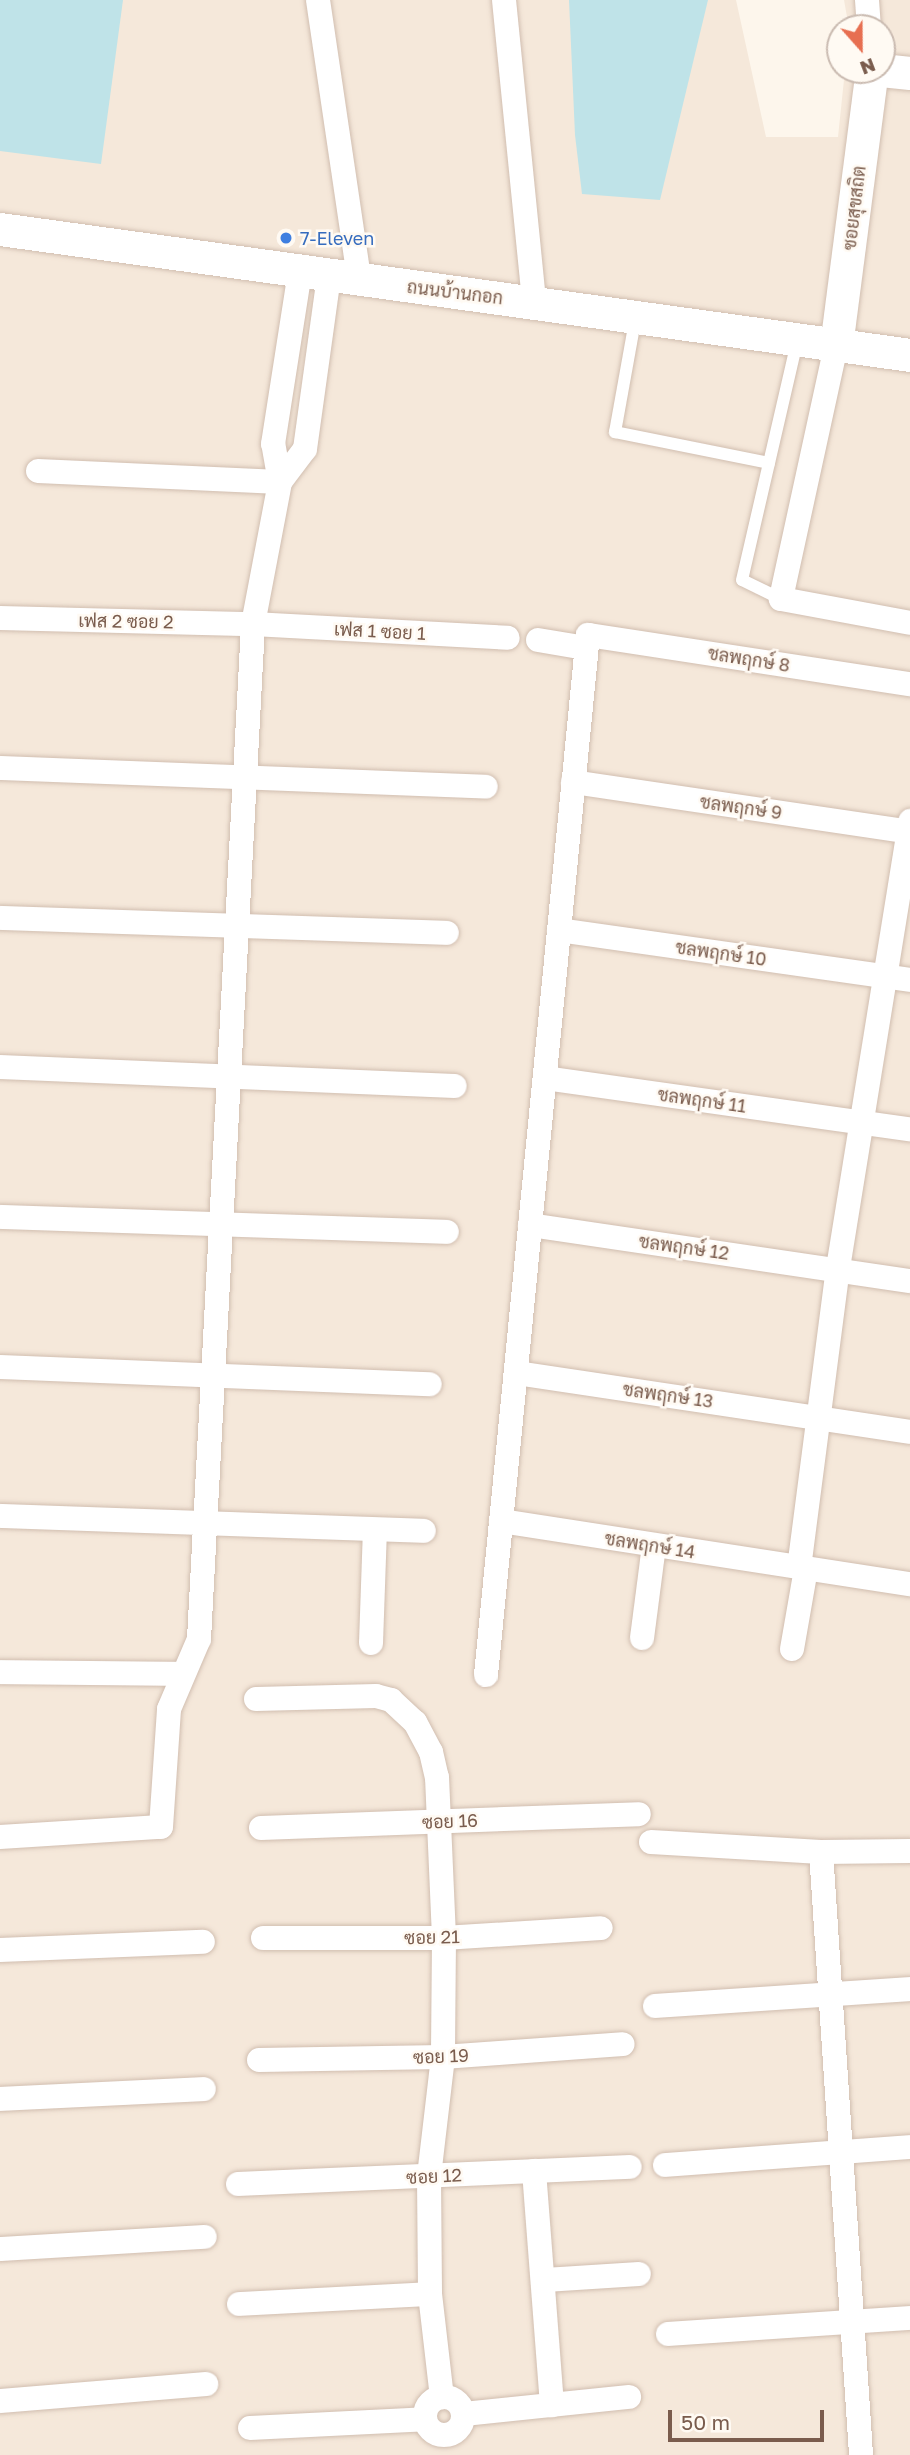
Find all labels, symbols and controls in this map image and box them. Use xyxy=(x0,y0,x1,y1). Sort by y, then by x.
north arrow xyxy=(826,14,896,84)
text: N xyxy=(857,54,879,81)
street label: ซอยสุขสถิต xyxy=(838,165,870,251)
place label: 7-Eleven xyxy=(300,227,374,249)
marker: 7-Eleven xyxy=(278,230,294,246)
street label: ถนนบ้านกอก xyxy=(406,275,504,309)
street label: เฟส 2 ซอย 2 xyxy=(78,609,174,633)
street label: เฟส 1 ซอย 1 xyxy=(334,618,426,644)
street label: ชลพฤกษ์ 8 xyxy=(706,642,792,676)
street label: ชลพฤกษ์ 9 xyxy=(699,791,783,823)
street label: ชลพฤกษ์ 10 xyxy=(674,936,768,970)
street label: ชลพฤกษ์ 11 xyxy=(656,1083,748,1117)
street label: ชลพฤกษ์ 12 xyxy=(637,1230,731,1264)
street label: ชลพฤกษ์ 13 xyxy=(621,1378,715,1412)
street label: ชลพฤกษ์ 14 xyxy=(603,1527,697,1563)
street label: ซอย 16 xyxy=(422,1809,478,1833)
street label: ซอย 21 xyxy=(404,1926,460,1948)
street label: ซอย 19 xyxy=(413,2044,469,2068)
street label: ซอย 12 xyxy=(406,2164,462,2188)
scale bar xyxy=(672,2396,828,2440)
text: 50 m xyxy=(681,2409,730,2435)

